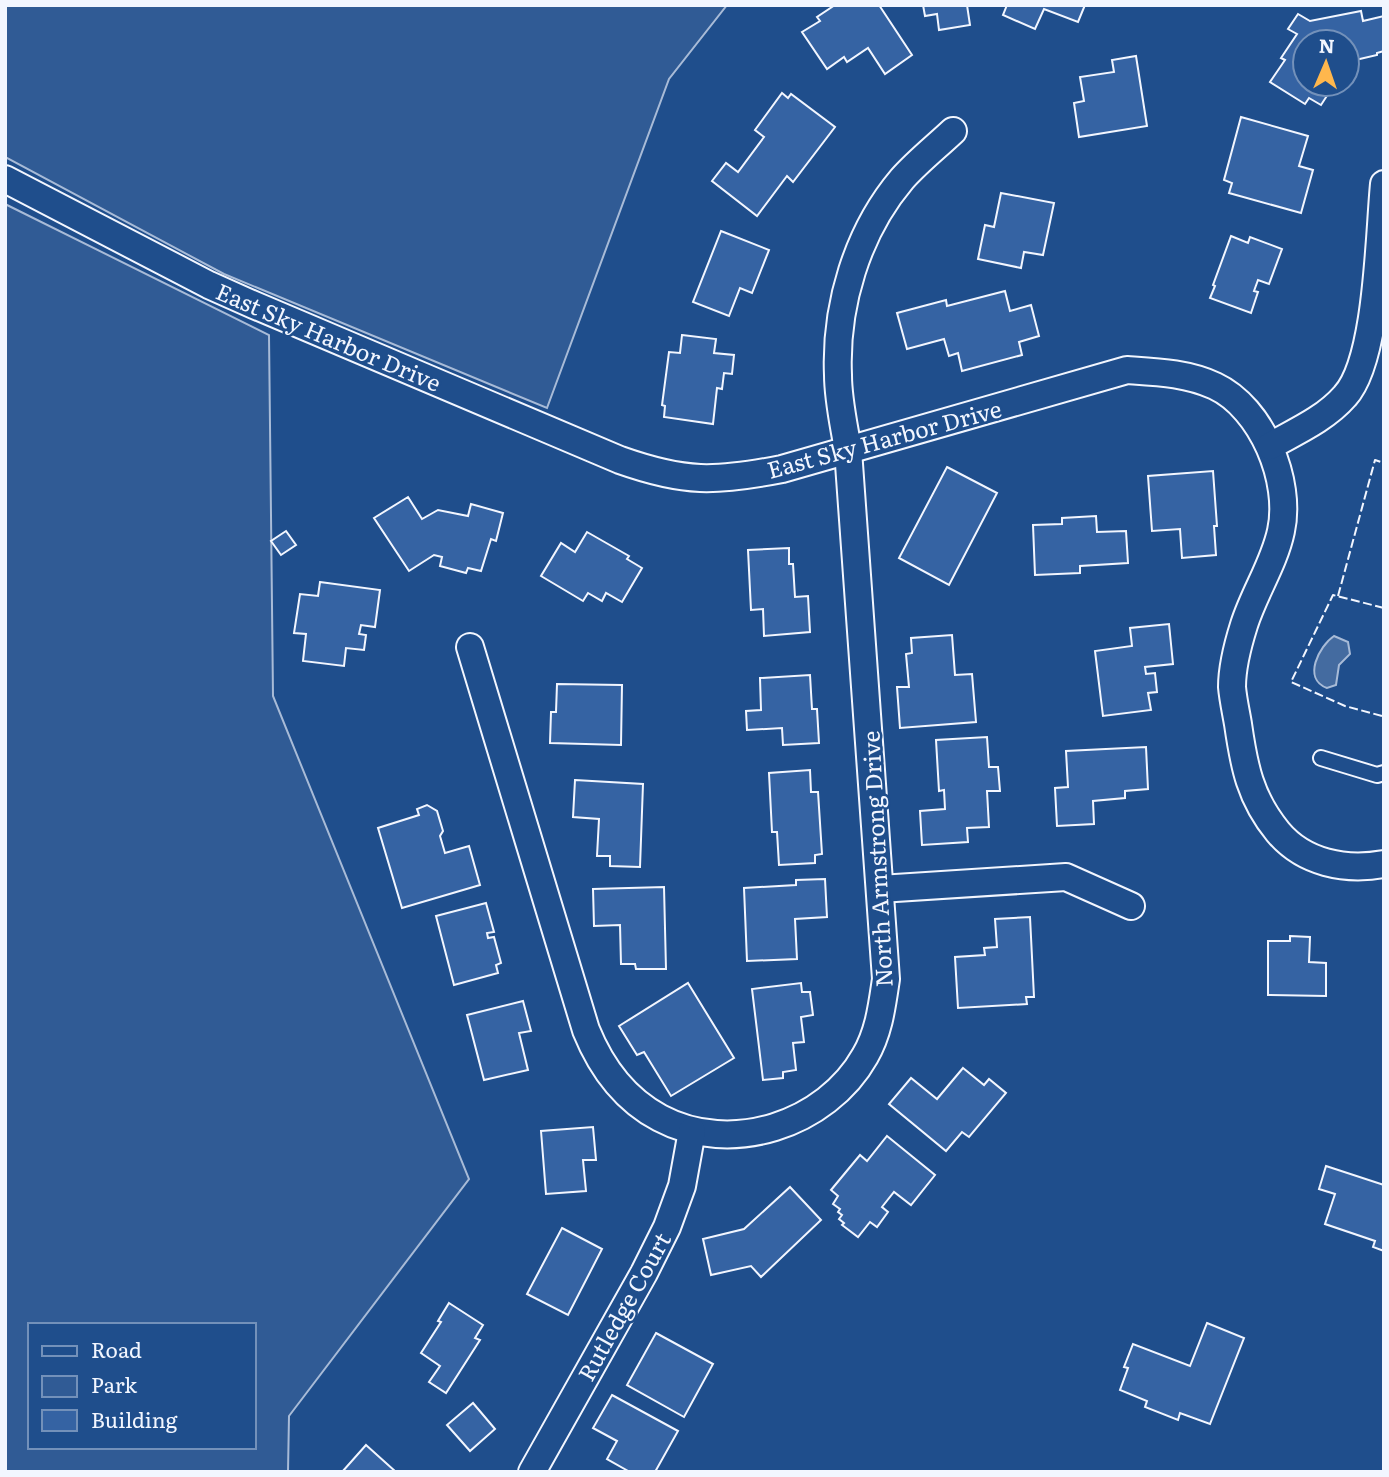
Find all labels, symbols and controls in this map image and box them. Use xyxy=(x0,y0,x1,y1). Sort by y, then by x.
north arrow xyxy=(1291,28,1361,98)
text: N xyxy=(1318,31,1335,59)
street label: East Sky Harbor Drive xyxy=(211,273,447,399)
street label: East Sky Harbor Drive xyxy=(763,390,1005,486)
street label: North Armstrong Drive xyxy=(852,730,900,988)
street label: Rutledge Court xyxy=(568,1225,678,1387)
legend xyxy=(28,1323,256,1449)
text: Road xyxy=(91,1333,142,1364)
text: Park xyxy=(91,1368,137,1399)
text: Building xyxy=(91,1403,178,1434)

